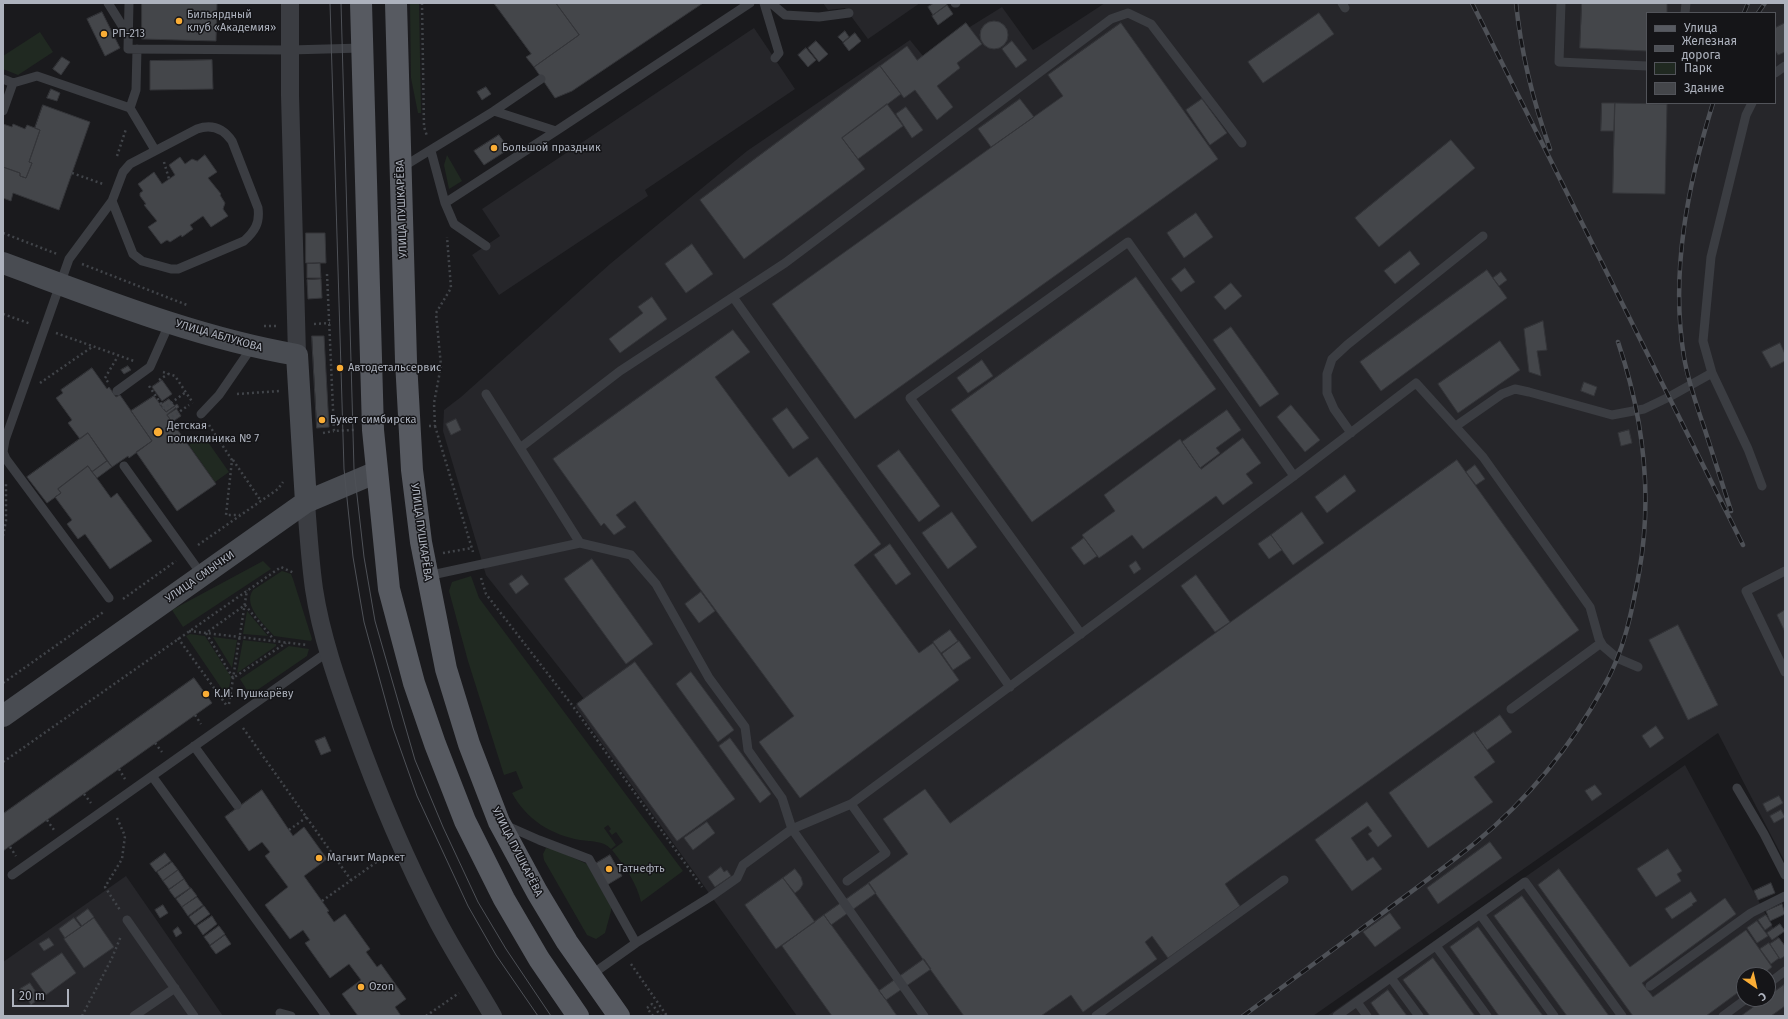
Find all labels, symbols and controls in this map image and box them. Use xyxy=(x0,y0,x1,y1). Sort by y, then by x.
place label: Бильярдный клуб «Академия» xyxy=(187,8,276,34)
legend xyxy=(1646,12,1776,104)
marker: Бильярдный клуб «Академия» xyxy=(174,16,184,26)
text: Улица xyxy=(1684,21,1718,35)
place label: РП-213 xyxy=(112,27,145,41)
marker: РП-213 xyxy=(99,29,109,39)
text: Железная дорога xyxy=(1682,34,1737,62)
text: Парк xyxy=(1684,61,1712,75)
text: Здание xyxy=(1684,81,1724,95)
place label: Большой праздник xyxy=(502,141,601,155)
marker: Большой праздник xyxy=(489,143,499,153)
street label: УЛИЦА ПУШКАРЁВА xyxy=(394,160,410,258)
street label: УЛИЦА АБЛУКОВА xyxy=(174,317,264,355)
place label: Автодетальсервис xyxy=(348,361,441,375)
marker: Автодетальсервис xyxy=(335,363,345,373)
place label: Букет симбирска xyxy=(330,413,416,427)
marker: Букет симбирска xyxy=(317,415,327,425)
place label: Детская поликлиника № 7 xyxy=(167,419,259,445)
marker: Детская поликлиника № 7 xyxy=(152,426,164,438)
street label: УЛИЦА ПУШКАРЁВА xyxy=(408,482,434,582)
street label: УЛИЦА СМЫЧКИ xyxy=(163,548,237,606)
place label: К.И. Пушкарёву xyxy=(214,687,293,701)
marker: К.И. Пушкарёву xyxy=(201,689,211,699)
street label: УЛИЦА ПУШКАРЁВА xyxy=(489,805,545,899)
place label: Магнит Маркет xyxy=(327,851,405,865)
marker: Магнит Маркет xyxy=(314,853,324,863)
place label: Татнефть xyxy=(617,862,665,876)
marker: Татнефть xyxy=(604,864,614,874)
north arrow xyxy=(1736,967,1776,1007)
place label: Ozon xyxy=(369,980,394,994)
scale bar xyxy=(14,981,71,1007)
marker: Ozon xyxy=(356,982,366,992)
text: 20 m xyxy=(19,989,45,1003)
text: С xyxy=(1756,989,1769,1004)

